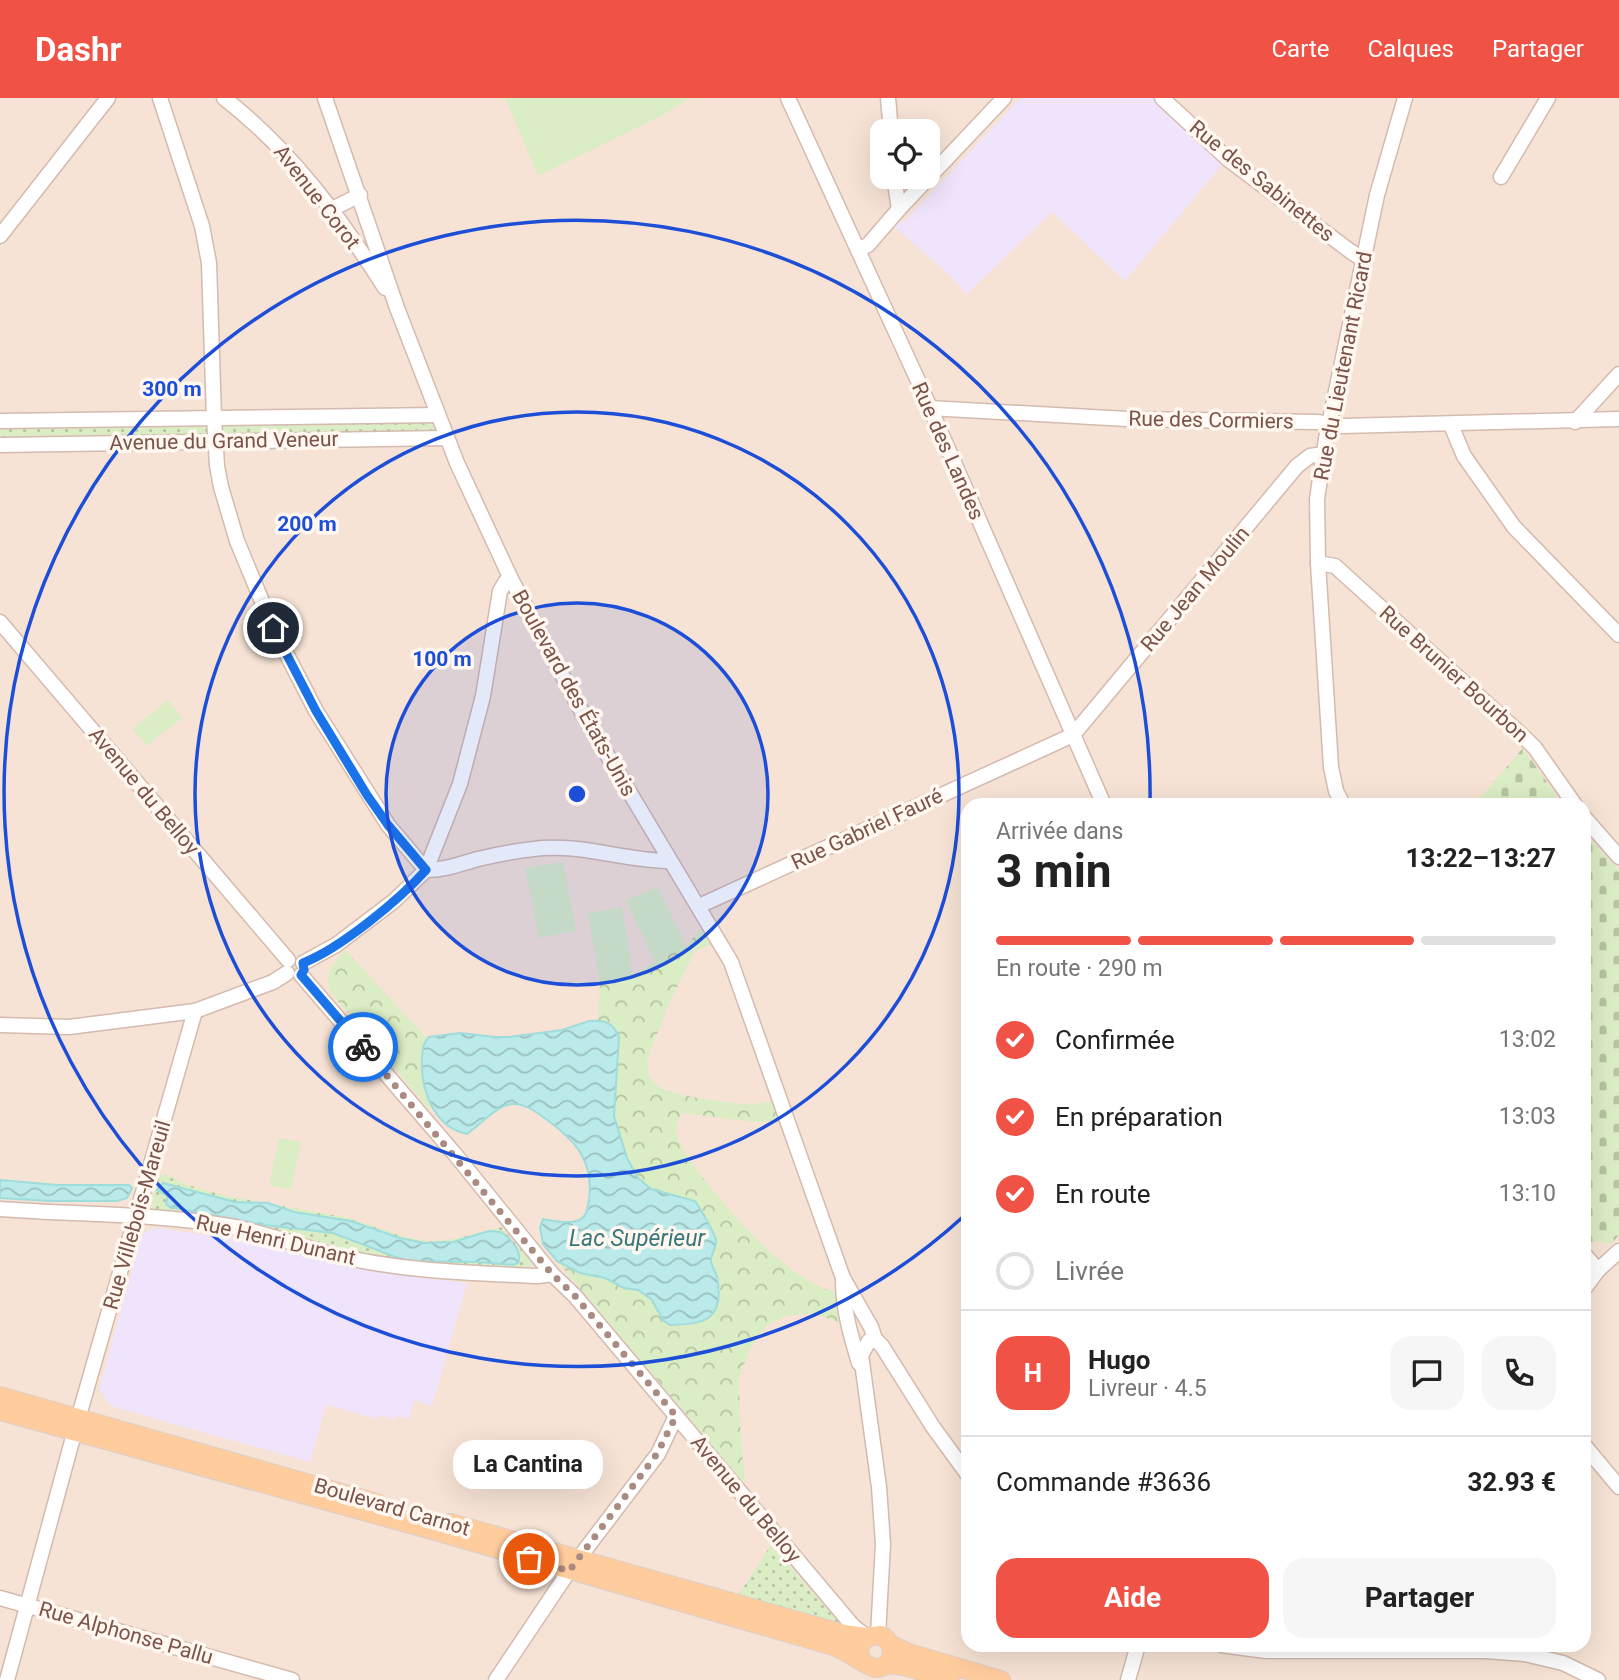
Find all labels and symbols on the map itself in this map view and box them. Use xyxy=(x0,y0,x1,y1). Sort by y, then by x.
street label: Rue des Sabinettes xyxy=(1185,115,1339,247)
street label: Avenue Corot xyxy=(269,140,365,254)
street label: Rue du Lieutenant Ricard xyxy=(1309,250,1377,482)
text: 300 m xyxy=(142,377,202,401)
street label: Rue des Landes xyxy=(907,378,989,524)
street label: Rue des Cormiers xyxy=(1128,407,1294,433)
street label: Avenue du Grand Veneur xyxy=(109,427,339,455)
text: 200 m xyxy=(277,512,337,536)
street label: Rue Jean Moulin xyxy=(1136,522,1254,656)
street label: Boulevard des États-Unis xyxy=(507,586,641,800)
pin xyxy=(243,598,303,658)
street label: Rue Brunier Bourbon xyxy=(1375,601,1533,747)
text: 100 m xyxy=(412,647,472,671)
street label: Avenue du Belloy xyxy=(84,722,204,860)
centre of rings xyxy=(565,782,589,806)
street label: Rue Gabriel Fauré xyxy=(787,783,947,875)
courier xyxy=(328,1012,398,1082)
street label: Rue Villebois-Mareuil xyxy=(98,1118,176,1312)
street label: Rue Henri Dunant xyxy=(194,1210,358,1270)
water label: Lac Supérieur xyxy=(569,1225,706,1252)
street label: Avenue du Belloy xyxy=(686,1430,806,1568)
callout: La Cantina xyxy=(454,1440,604,1489)
street label: Boulevard Carnot xyxy=(311,1473,473,1541)
pin xyxy=(499,1529,559,1589)
street label: Rue Alphonse Pallu xyxy=(36,1597,216,1669)

